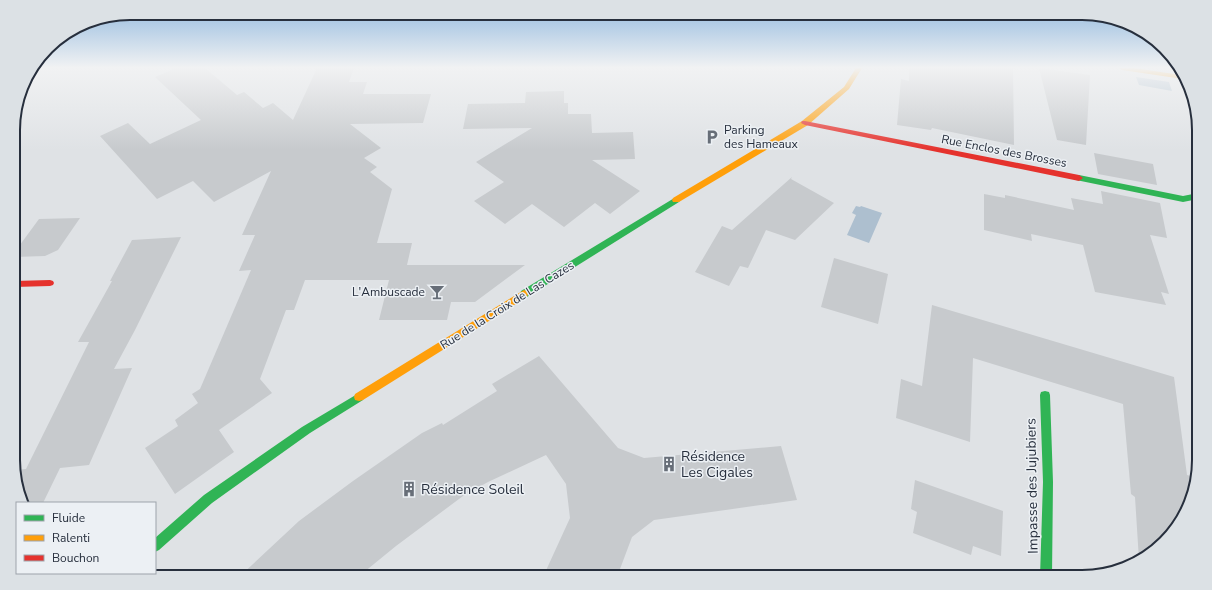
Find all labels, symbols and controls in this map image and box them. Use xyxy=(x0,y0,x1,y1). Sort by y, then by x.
place label: Parking des Hameaux xyxy=(724,122,798,152)
parking icon: Parking des Hameaux xyxy=(703,128,721,146)
street label: Rue Enclos des Brosses xyxy=(940,131,1068,171)
street label: Rue de la Croix de Las Cazes xyxy=(437,257,577,353)
bar icon: L'Ambuscade xyxy=(428,283,446,301)
place label: L'Ambuscade xyxy=(352,284,425,300)
street label: Impasse des Jujubiers xyxy=(1021,418,1043,554)
place label: Résidence Les Cigales xyxy=(681,447,753,482)
building icon: Résidence Les Cigales xyxy=(660,455,678,473)
building icon: Résidence Soleil xyxy=(400,480,418,498)
place label: Résidence Soleil xyxy=(421,480,525,499)
legend xyxy=(16,502,156,574)
text: Fluide xyxy=(52,510,85,526)
text: Ralenti xyxy=(52,530,90,546)
text: Bouchon xyxy=(52,550,99,566)

